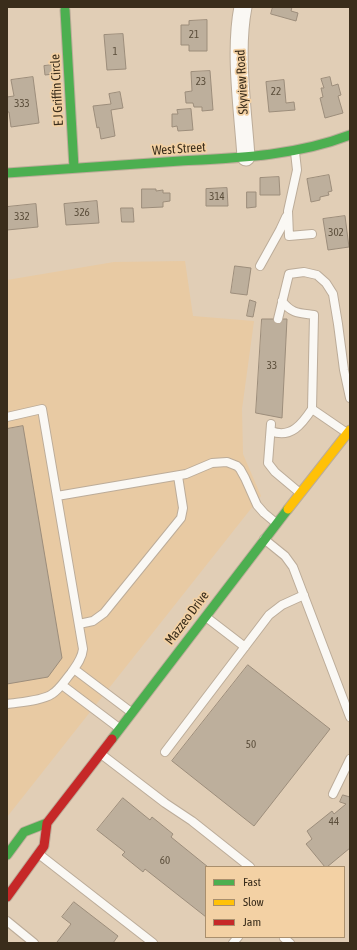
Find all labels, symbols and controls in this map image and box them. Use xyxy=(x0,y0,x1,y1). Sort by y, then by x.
house number: 21 xyxy=(189,28,199,42)
house number: 1 xyxy=(112,45,118,59)
street label: Skyview Road xyxy=(233,49,251,115)
street label: E J Griffin Circle xyxy=(47,54,67,126)
house number: 23 xyxy=(196,75,206,89)
house number: 22 xyxy=(271,85,281,99)
house number: 333 xyxy=(14,97,30,111)
street label: West Street xyxy=(152,139,206,159)
house number: 314 xyxy=(209,190,225,204)
house number: 326 xyxy=(74,206,90,220)
house number: 332 xyxy=(14,210,30,224)
house number: 302 xyxy=(328,226,344,240)
house number: 33 xyxy=(267,359,277,373)
street label: Mazzeo Drive xyxy=(162,588,212,648)
house number: 50 xyxy=(246,738,256,752)
house number: 44 xyxy=(329,815,339,829)
house number: 60 xyxy=(160,854,170,868)
legend xyxy=(205,866,345,938)
text: Fast xyxy=(243,875,261,889)
text: Slow xyxy=(243,895,264,909)
text: Jam xyxy=(243,915,261,929)

